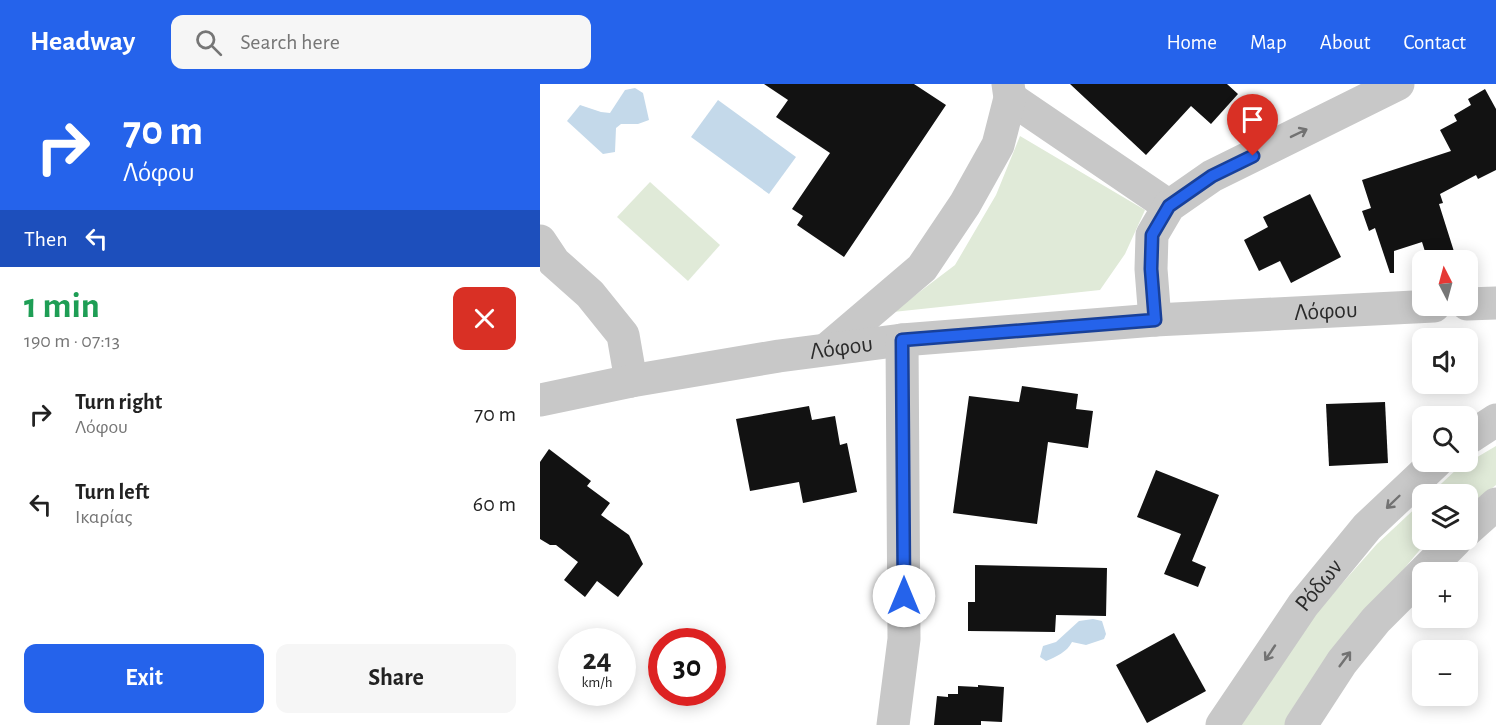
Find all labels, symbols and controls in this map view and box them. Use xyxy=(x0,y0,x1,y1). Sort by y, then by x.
search box xyxy=(171,15,591,69)
icon: search xyxy=(192,26,225,59)
text: Headway xyxy=(30,28,135,56)
text: Search here xyxy=(240,31,340,53)
text: Home xyxy=(1166,32,1217,53)
text: Map xyxy=(1250,32,1287,53)
text: About xyxy=(1320,32,1370,53)
text: Contact xyxy=(1403,32,1466,53)
pin xyxy=(1227,94,1278,156)
icon: arrive xyxy=(1236,103,1269,136)
icon: right xyxy=(24,108,102,186)
text: 70 m xyxy=(123,110,203,152)
one-way arrow xyxy=(1290,126,1308,138)
text: Λόφου xyxy=(123,159,194,186)
icon: left xyxy=(80,222,113,255)
text: Then xyxy=(24,228,68,250)
north arrow xyxy=(1412,250,1478,316)
map controls xyxy=(1412,250,1478,706)
button: close xyxy=(453,287,516,350)
text: 1 min xyxy=(24,288,100,324)
street label: Λόφου xyxy=(1294,298,1358,325)
button: sound xyxy=(1412,328,1478,394)
text: 190 m · 07:13 xyxy=(24,331,120,351)
street label: Λόφου xyxy=(808,332,874,364)
text: Turn right xyxy=(75,391,162,413)
icon: right xyxy=(24,398,57,431)
text: 70 m xyxy=(474,403,516,425)
button: search xyxy=(1412,406,1478,472)
text: Λόφου xyxy=(75,417,128,437)
text: Turn left xyxy=(75,481,149,503)
button: layers xyxy=(1412,484,1478,550)
icon: left xyxy=(24,488,57,521)
text: 60 m xyxy=(473,493,516,515)
one-way arrow xyxy=(1386,495,1401,510)
text: Ικαρίας xyxy=(75,507,133,527)
street label: Ρόδων xyxy=(1291,555,1347,616)
button: + xyxy=(1412,562,1478,628)
position arrow xyxy=(872,564,936,628)
speed limit sign: 30 xyxy=(648,628,726,706)
button: − xyxy=(1412,640,1478,706)
button: Exit xyxy=(24,644,264,713)
button: Share xyxy=(276,644,516,713)
one-way arrow xyxy=(1264,644,1276,661)
text: 24 xyxy=(582,645,612,675)
one-way arrow xyxy=(1339,651,1352,667)
text: km/h xyxy=(582,675,612,690)

